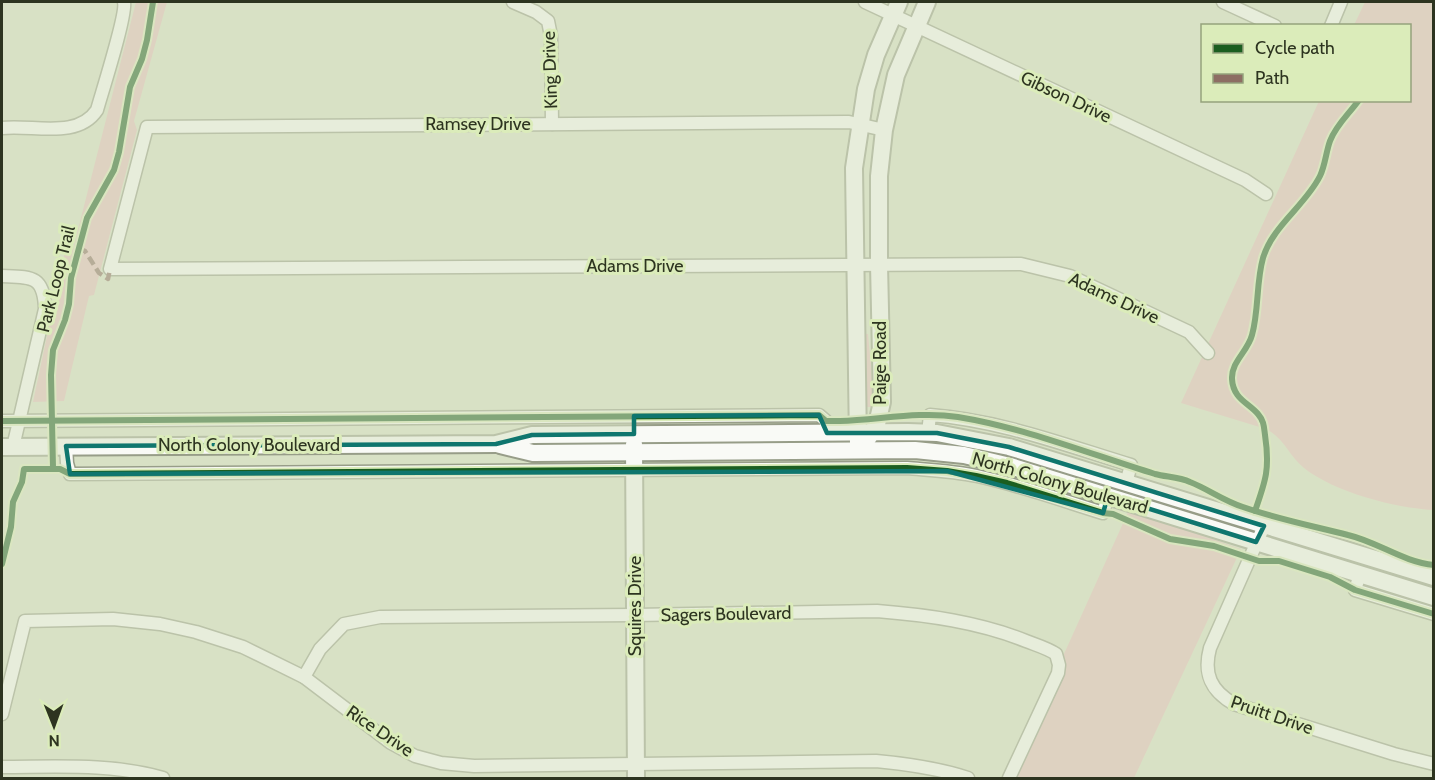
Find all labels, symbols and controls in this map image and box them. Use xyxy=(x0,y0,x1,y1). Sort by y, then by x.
legend xyxy=(1201,24,1411,102)
street label: King Drive xyxy=(538,31,562,109)
text: Cycle path xyxy=(1255,37,1335,59)
street label: Gibson Drive xyxy=(1017,66,1115,128)
text: Path xyxy=(1255,67,1289,89)
street label: Ramsey Drive xyxy=(425,113,531,135)
street label: Park Loop Trail xyxy=(32,223,80,335)
street label: Adams Drive xyxy=(586,255,684,277)
street label: Adams Drive xyxy=(1065,267,1163,329)
street label: Paige Road xyxy=(869,321,891,405)
street label: North Colony Boulevard xyxy=(158,434,340,456)
street label: North Colony Boulevard xyxy=(970,447,1150,519)
street label: Squires Drive xyxy=(624,556,646,656)
street label: Sagers Boulevard xyxy=(660,602,792,626)
street label: Pruitt Drive xyxy=(1228,691,1316,739)
north arrow xyxy=(24,696,84,756)
street label: Rice Drive xyxy=(342,701,418,761)
text: N xyxy=(48,731,60,750)

